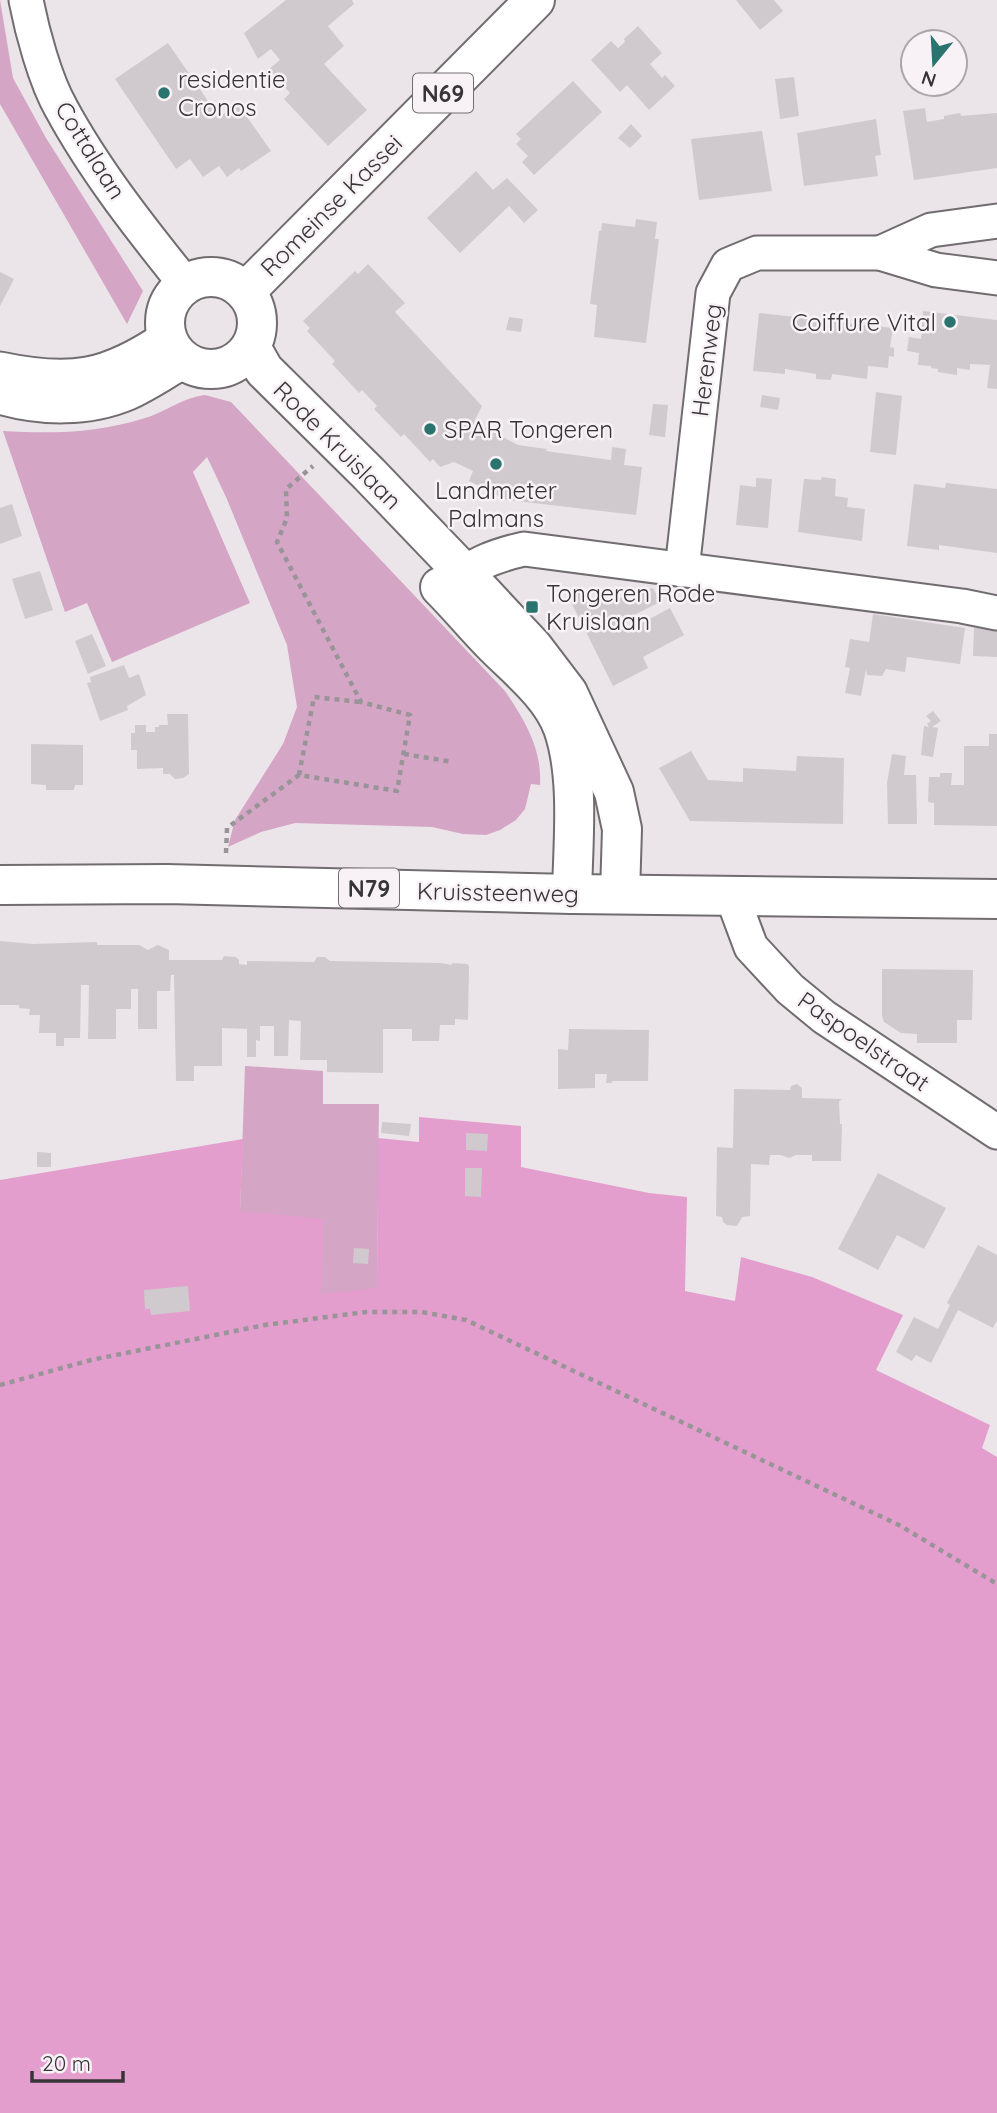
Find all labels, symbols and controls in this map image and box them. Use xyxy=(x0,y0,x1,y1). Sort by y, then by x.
north arrow xyxy=(899,28,969,98)
place label: residentie Cronos xyxy=(178,64,285,122)
text: N xyxy=(918,66,939,93)
road number: N69 xyxy=(413,74,473,113)
marker: residentie Cronos xyxy=(156,85,172,101)
street label: Cottalaan xyxy=(49,96,133,204)
street label: Romeinse Kassei xyxy=(254,128,408,282)
street label: Herenweg xyxy=(684,302,728,418)
place label: Coiffure Vital xyxy=(792,307,936,337)
marker: Coiffure Vital xyxy=(942,314,958,330)
street label: Rode Kruislaan xyxy=(268,375,408,515)
place label: SPAR Tongeren xyxy=(444,414,613,444)
marker: SPAR Tongeren xyxy=(422,421,438,437)
marker: Landmeter Palmans xyxy=(488,456,504,472)
place label: Landmeter Palmans xyxy=(435,475,557,533)
place label: Tongeren Rode Kruislaan xyxy=(546,578,715,636)
marker: Tongeren Rode Kruislaan xyxy=(524,599,540,615)
road number: N79 xyxy=(339,868,399,908)
street label: Kruissteenweg xyxy=(417,876,579,908)
street label: Paspoelstraat xyxy=(792,985,936,1097)
scale bar xyxy=(32,2039,122,2084)
text: 20 m xyxy=(42,2050,91,2076)

